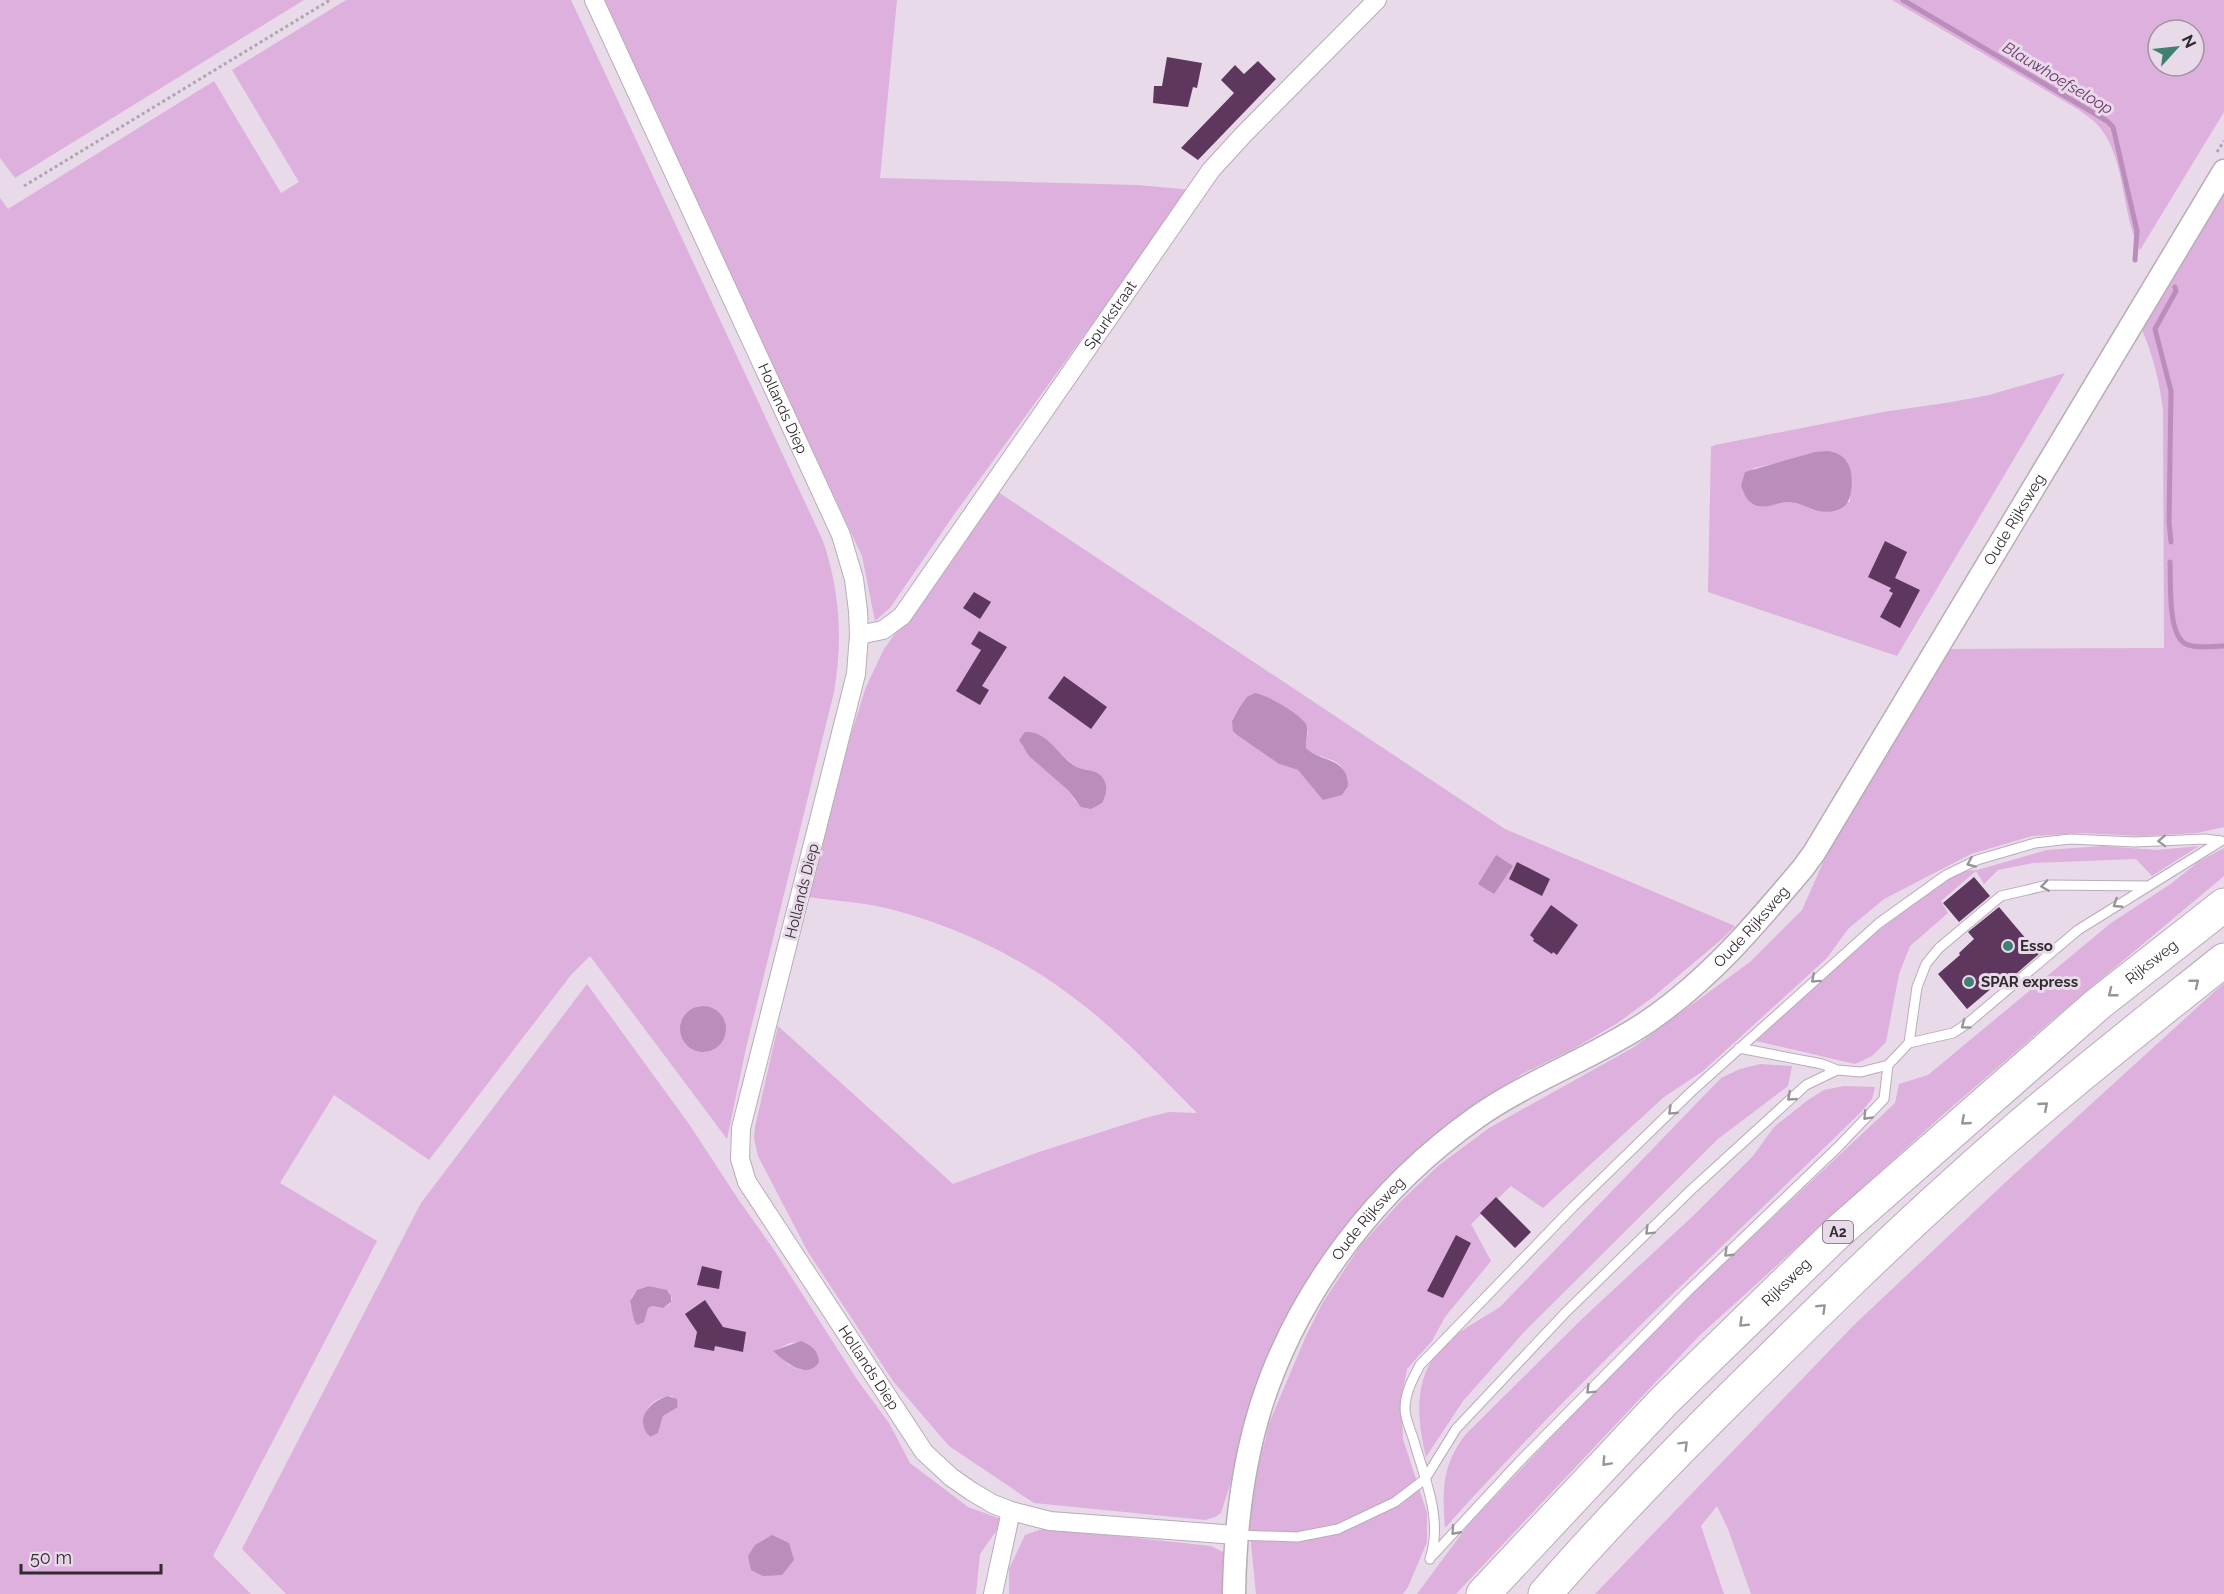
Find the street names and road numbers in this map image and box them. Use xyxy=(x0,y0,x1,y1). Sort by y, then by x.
street label: Spurkstraat xyxy=(1080,277,1140,353)
street label: Hollands Diep xyxy=(754,361,811,457)
street label: Oude Rijksweg xyxy=(1980,471,2049,569)
street label: Hollands Diep xyxy=(781,842,823,940)
street label: Oude Rijksweg xyxy=(1710,882,1793,971)
street label: Rijksweg xyxy=(2122,936,2181,988)
street label: Oude Rijksweg xyxy=(1328,1173,1409,1264)
road number: A2 xyxy=(1823,1221,1853,1243)
street label: Rijksweg xyxy=(1758,1254,1815,1310)
street label: Hollands Diep xyxy=(834,1322,903,1413)

